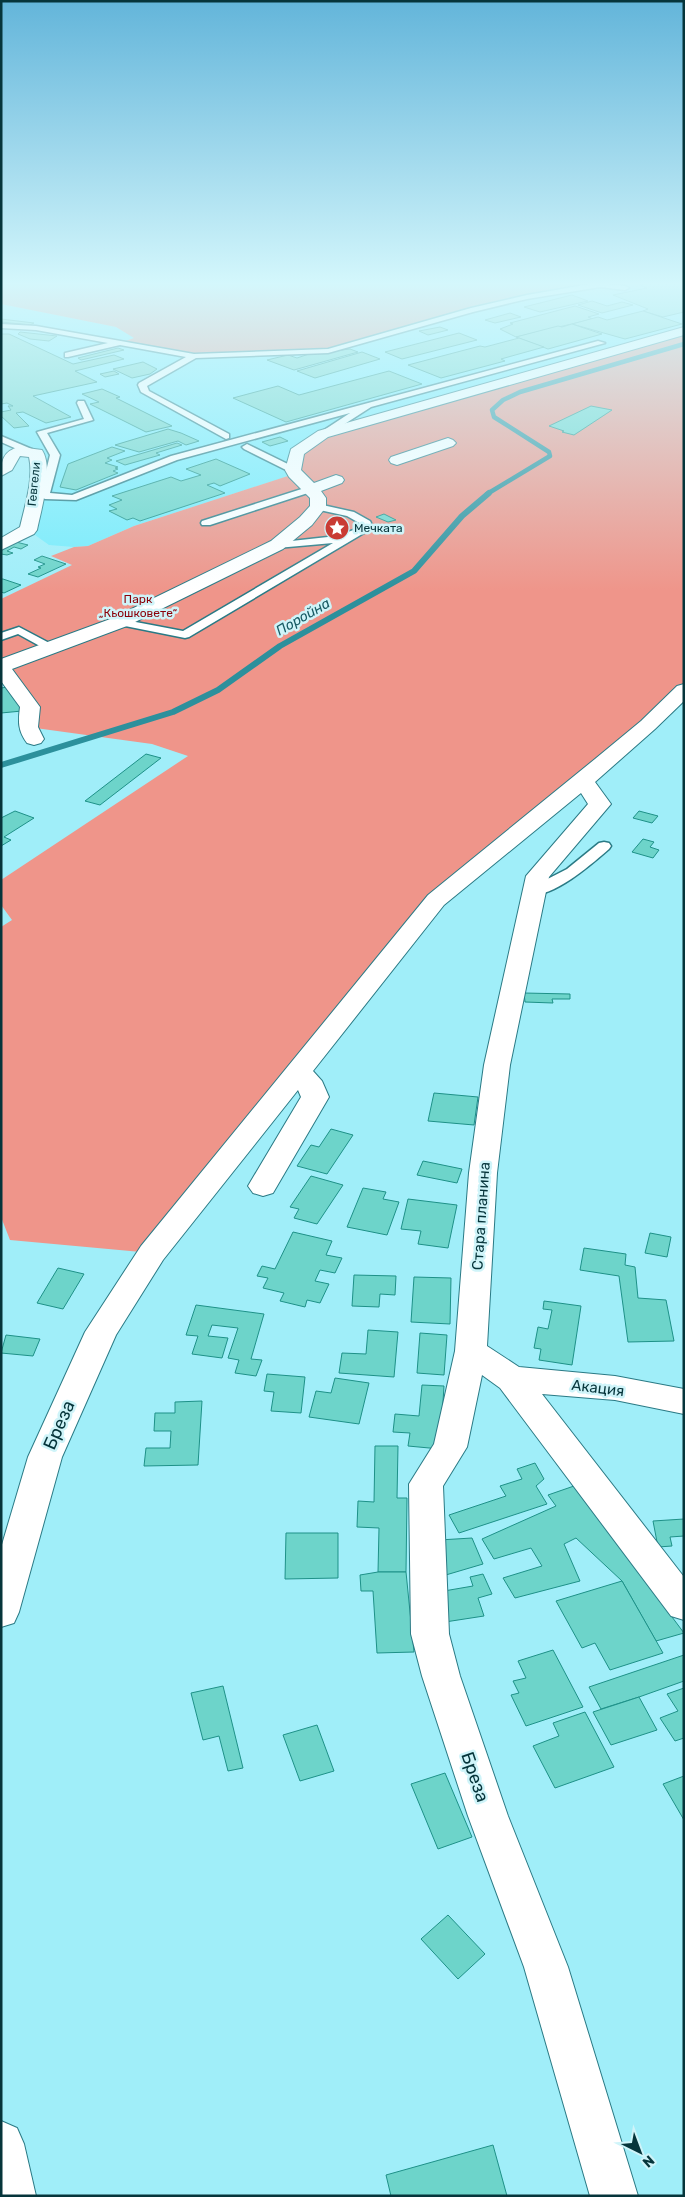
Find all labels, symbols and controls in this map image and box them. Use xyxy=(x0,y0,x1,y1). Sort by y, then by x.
street label: Гевгели xyxy=(25,461,43,507)
place icon: Мечката xyxy=(324,515,350,541)
place label: Мечката xyxy=(354,521,403,535)
park label: Парк „Кьошковете“ xyxy=(99,592,178,620)
water label: Поройна xyxy=(273,595,333,639)
street label: Стара планина xyxy=(468,1161,494,1271)
street label: Акация xyxy=(571,1376,625,1400)
street label: Бреза xyxy=(38,1397,80,1453)
street label: Бреза xyxy=(456,1749,494,1805)
north arrow xyxy=(615,2127,665,2177)
text: N xyxy=(639,2152,658,2171)

